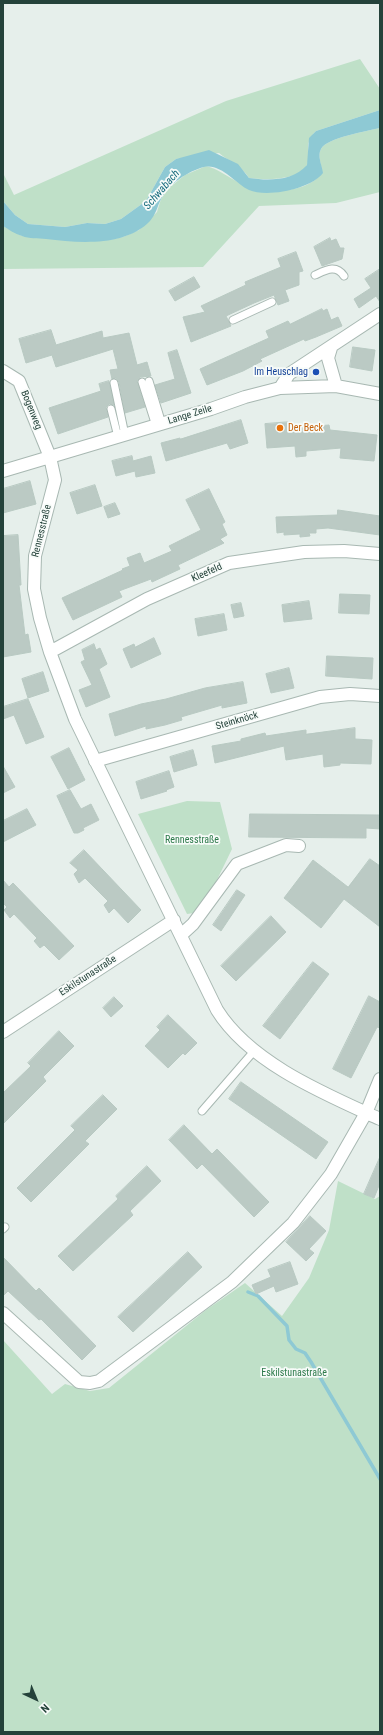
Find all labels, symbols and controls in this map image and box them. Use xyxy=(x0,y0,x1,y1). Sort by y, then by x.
water label: Schwabach xyxy=(141,168,183,212)
place label: Im Heuschlag xyxy=(254,366,308,378)
marker: Im Heuschlag xyxy=(311,367,321,377)
street label: Bogenweg xyxy=(18,389,44,431)
street label: Lange Zeile xyxy=(167,403,213,427)
place label: Der Beck xyxy=(288,422,323,434)
marker: Der Beck xyxy=(275,423,285,433)
street label: Rennesstraße xyxy=(30,503,54,559)
street label: Kleefeld xyxy=(190,561,224,585)
street label: Steinknöck xyxy=(214,709,260,733)
park label: Rennesstraße xyxy=(165,834,219,846)
street label: Eskilstunastraße xyxy=(57,953,119,999)
park label: Eskilstunastraße xyxy=(261,1367,327,1379)
north arrow xyxy=(16,1679,56,1719)
text: N xyxy=(38,1701,52,1715)

